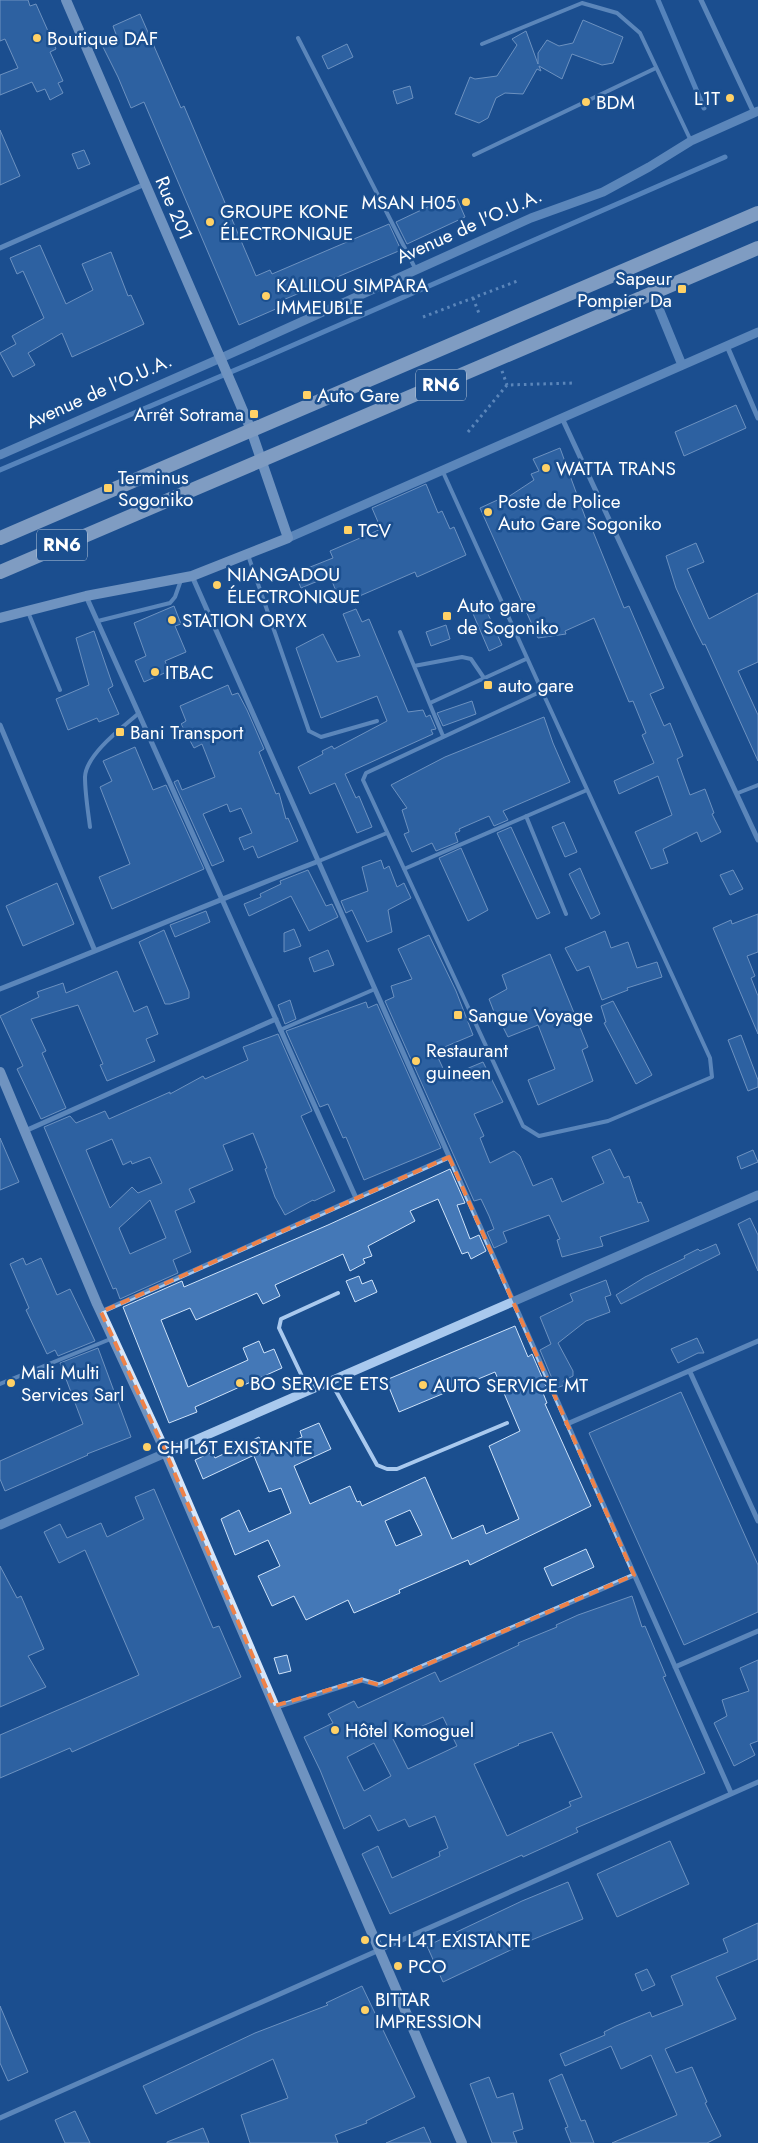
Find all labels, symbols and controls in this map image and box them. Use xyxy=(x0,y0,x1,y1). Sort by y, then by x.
place label: Boutique DAF xyxy=(47,25,158,52)
marker: Boutique DAF xyxy=(31,32,43,44)
place label: L1T xyxy=(694,85,720,112)
place label: BDM xyxy=(596,89,635,116)
marker: L1T xyxy=(724,92,736,104)
marker: BDM xyxy=(580,96,592,108)
street label: Rue 201 xyxy=(149,172,199,244)
street label: Avenue de l'O.U.A. xyxy=(392,182,546,270)
place label: MSAN H05 xyxy=(362,189,456,216)
marker: MSAN H05 xyxy=(460,196,472,208)
place label: GROUPE KONE ÉLECTRONIQUE xyxy=(220,198,353,247)
marker: GROUPE KONE ÉLECTRONIQUE xyxy=(204,216,216,228)
place label: Sapeur Pompier Da xyxy=(577,265,672,314)
place label: KALILOU SIMPARA IMMEUBLE xyxy=(276,272,429,321)
marker: Sapeur Pompier Da xyxy=(676,283,688,295)
marker: KALILOU SIMPARA IMMEUBLE xyxy=(260,290,272,302)
street label: Avenue de l'O.U.A. xyxy=(22,347,176,435)
road number: RN6 xyxy=(416,370,466,400)
place label: Auto Gare xyxy=(317,382,400,409)
marker: Auto Gare xyxy=(301,389,313,401)
place label: Arrêt Sotrama xyxy=(134,401,244,428)
marker: Arrêt Sotrama xyxy=(248,408,260,420)
place label: WATTA TRANS xyxy=(556,455,676,482)
marker: WATTA TRANS xyxy=(540,462,552,474)
place label: Terminus Sogoniko xyxy=(118,464,193,513)
marker: Terminus Sogoniko xyxy=(102,482,114,494)
place label: Poste de Police Auto Gare Sogoniko xyxy=(498,488,662,537)
marker: Poste de Police Auto Gare Sogoniko xyxy=(482,506,494,518)
place label: TCV xyxy=(358,517,392,544)
marker: TCV xyxy=(342,524,354,536)
road number: RN6 xyxy=(37,530,87,560)
place label: NIANGADOU ÉLECTRONIQUE xyxy=(227,561,360,610)
marker: NIANGADOU ÉLECTRONIQUE xyxy=(211,579,223,591)
place label: Auto gare de Sogoniko xyxy=(457,592,559,641)
place label: STATION ORYX xyxy=(182,607,307,634)
marker: Auto gare de Sogoniko xyxy=(441,610,453,622)
marker: STATION ORYX xyxy=(166,614,178,626)
place label: ITBAC xyxy=(165,659,214,686)
marker: ITBAC xyxy=(149,666,161,678)
place label: auto gare xyxy=(498,672,574,699)
marker: auto gare xyxy=(482,679,494,691)
place label: Bani Transport xyxy=(130,719,244,746)
marker: Bani Transport xyxy=(114,726,126,738)
place label: Sangue Voyage xyxy=(468,1002,593,1029)
marker: Sangue Voyage xyxy=(452,1009,464,1021)
place label: Restaurant guineen xyxy=(426,1037,508,1086)
marker: Restaurant guineen xyxy=(410,1055,422,1067)
place label: Mali Multi Services Sarl xyxy=(21,1359,124,1408)
place label: BO SERVICE ETS xyxy=(250,1370,389,1397)
place label: AUTO SERVICE MT xyxy=(433,1372,588,1399)
marker: Mali Multi Services Sarl xyxy=(5,1377,17,1389)
marker: BO SERVICE ETS xyxy=(234,1377,246,1389)
marker: AUTO SERVICE MT xyxy=(417,1379,429,1391)
place label: CH L6T EXISTANTE xyxy=(157,1434,313,1461)
marker: CH L6T EXISTANTE xyxy=(141,1441,153,1453)
place label: Hôtel Komoguel xyxy=(345,1717,474,1744)
marker: Hôtel Komoguel xyxy=(329,1724,341,1736)
place label: CH L4T EXISTANTE xyxy=(375,1927,531,1954)
marker: CH L4T EXISTANTE xyxy=(359,1934,371,1946)
place label: PCO xyxy=(408,1953,446,1980)
marker: PCO xyxy=(392,1960,404,1972)
place label: BITTAR IMPRESSION xyxy=(375,1986,482,2035)
marker: BITTAR IMPRESSION xyxy=(359,2004,371,2016)

